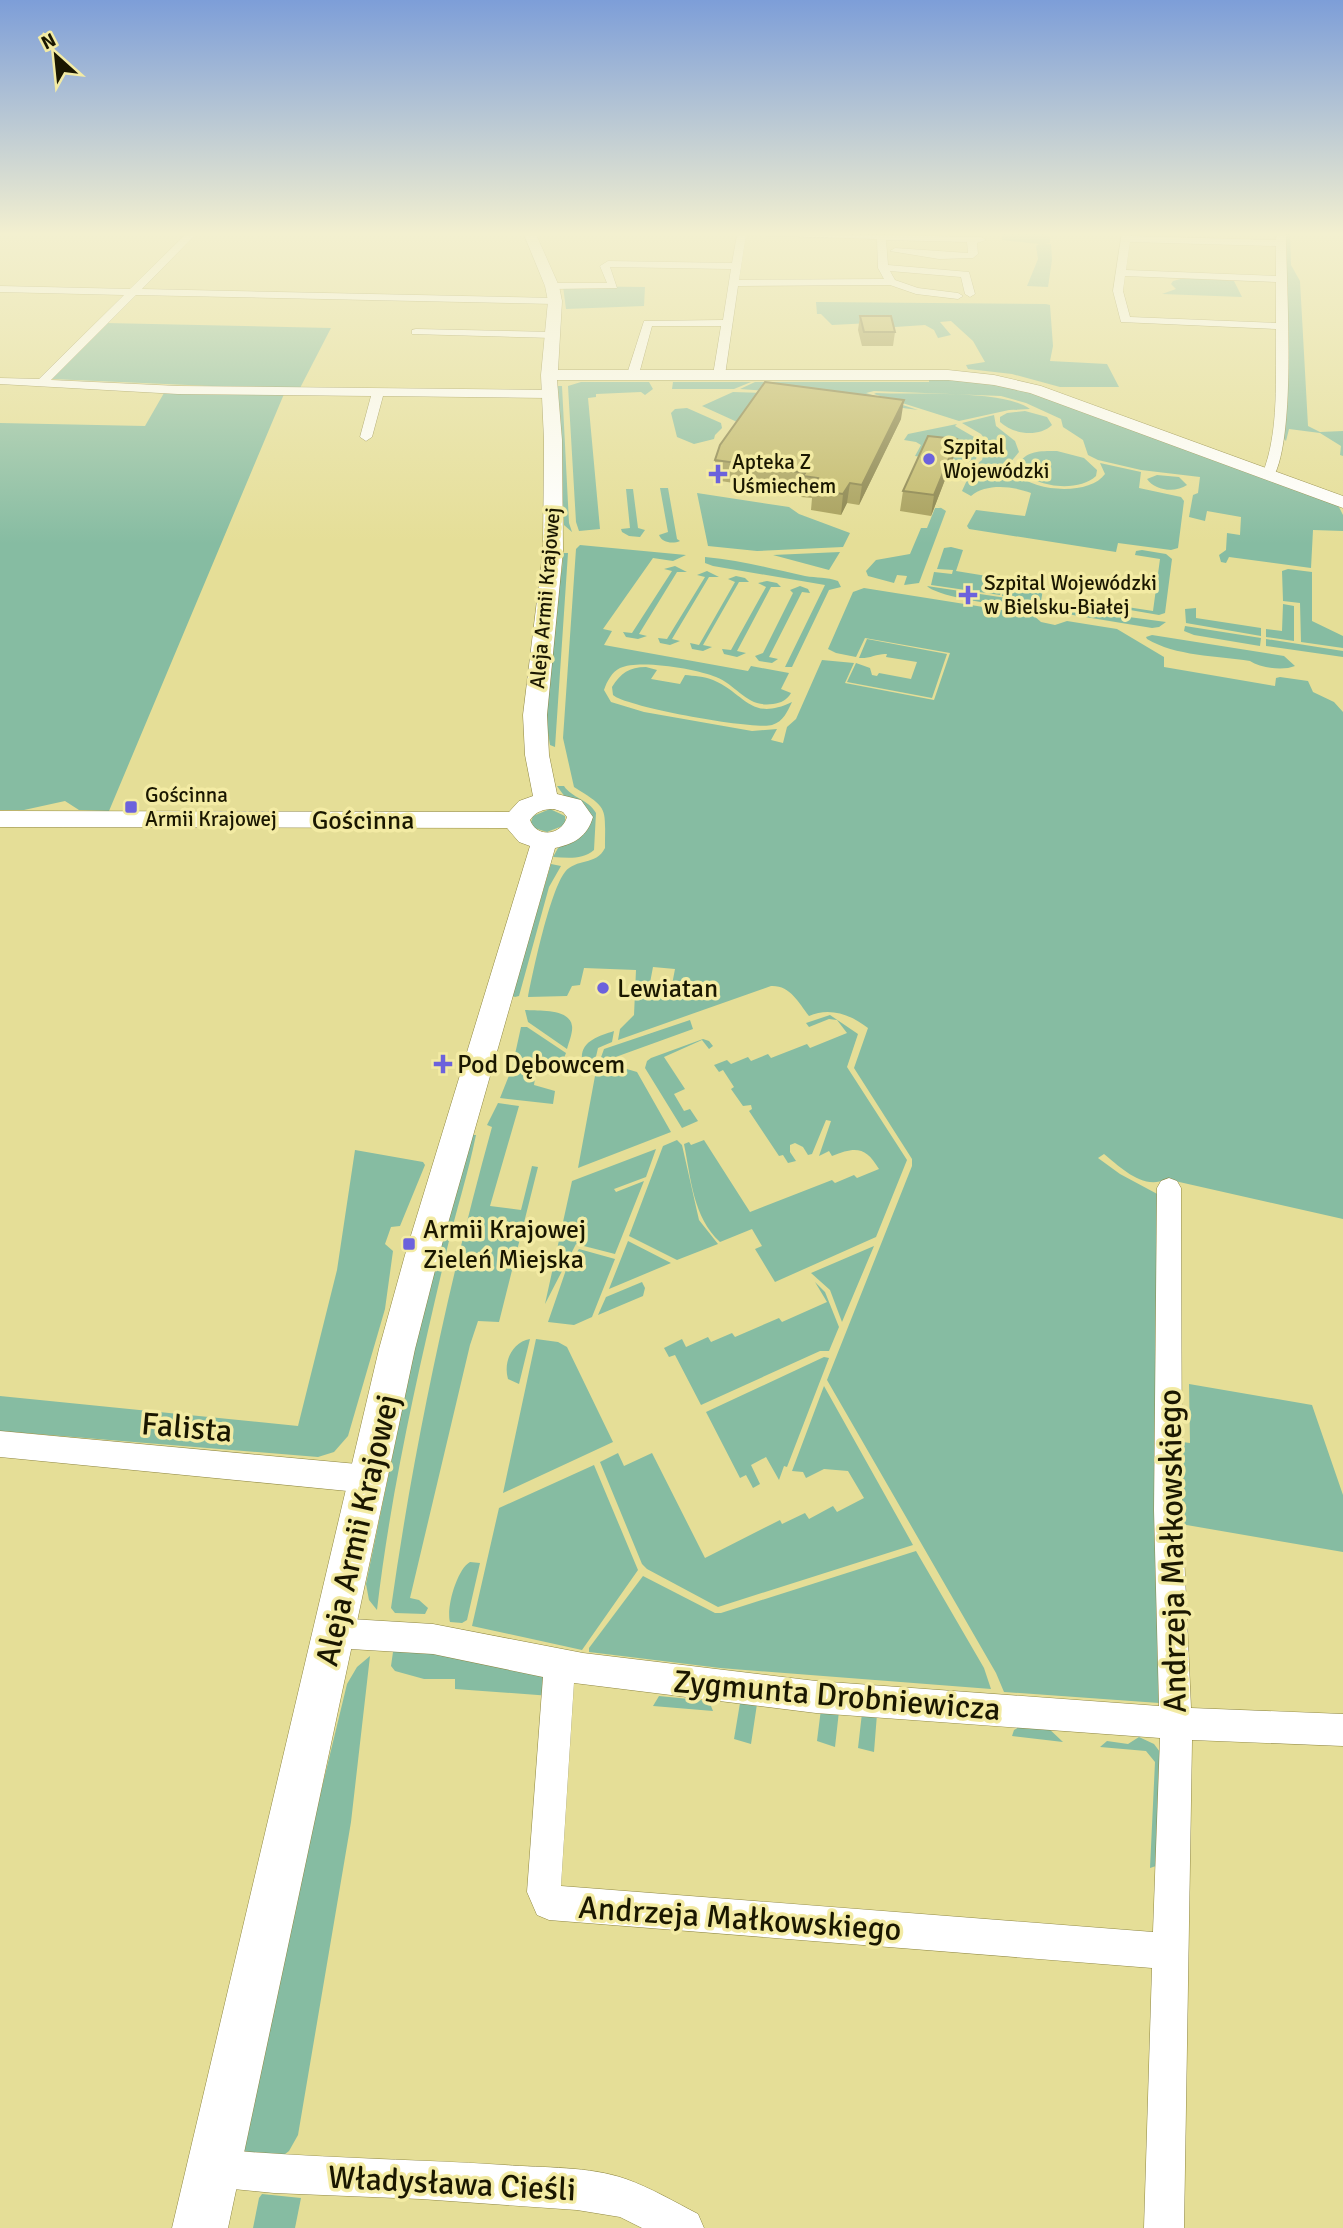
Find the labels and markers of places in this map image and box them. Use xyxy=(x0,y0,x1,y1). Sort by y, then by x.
place label: Szpital Wojewódzki xyxy=(943,434,1049,484)
place label: Apteka Z Uśmiechem xyxy=(732,449,836,499)
marker: Szpital Wojewódzki xyxy=(921,451,937,467)
marker: Apteka Z Uśmiechem xyxy=(710,466,726,482)
place label: Szpital Wojewódzki w Bielsku-Białej xyxy=(984,570,1157,620)
marker: Szpital Wojewódzki w Bielsku-Białej xyxy=(958,585,978,605)
place label: Gościnna Armii Krajowej xyxy=(145,782,277,832)
marker: Gościnna Armii Krajowej xyxy=(123,799,139,815)
place label: Lewiatan xyxy=(617,973,718,1005)
marker: Lewiatan xyxy=(595,980,611,996)
place label: Pod Dębowcem xyxy=(457,1049,625,1081)
marker: Pod Dębowcem xyxy=(435,1056,451,1072)
place label: Armii Krajowej Zieleń Miejska xyxy=(423,1214,586,1276)
marker: Armii Krajowej Zieleń Miejska xyxy=(401,1236,417,1252)

